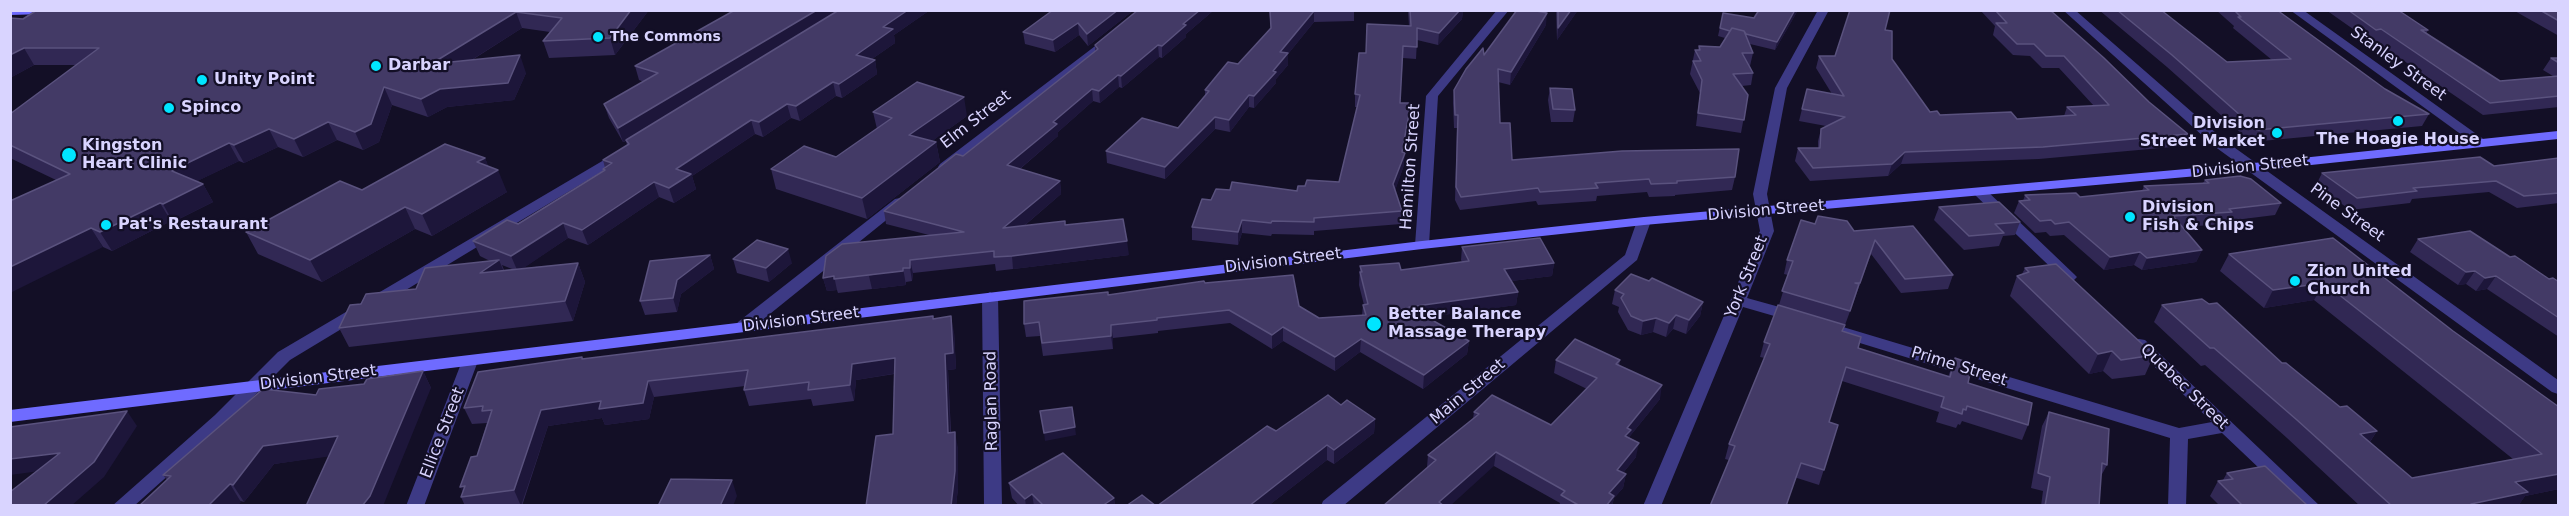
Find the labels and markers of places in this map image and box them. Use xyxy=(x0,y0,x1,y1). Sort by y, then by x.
place label: The Commons xyxy=(610,29,721,45)
marker: The Commons xyxy=(591,30,605,44)
place label: Darbar xyxy=(388,56,450,76)
marker: Darbar xyxy=(369,59,383,73)
place label: Unity Point xyxy=(214,70,315,90)
marker: Unity Point xyxy=(195,73,209,87)
place label: Spinco xyxy=(181,98,241,118)
marker: Spinco xyxy=(162,101,176,115)
place label: Division Street Market xyxy=(2140,114,2265,152)
marker: The Hoagie House xyxy=(2391,114,2405,128)
marker: Division Street Market xyxy=(2270,126,2284,140)
place label: The Hoagie House xyxy=(2316,130,2480,150)
place label: Kingston Heart Clinic xyxy=(82,136,187,174)
marker: Kingston Heart Clinic xyxy=(60,146,78,164)
place label: Division Fish & Chips xyxy=(2142,198,2254,236)
marker: Division Fish & Chips xyxy=(2123,210,2137,224)
place label: Pat's Restaurant xyxy=(118,215,268,235)
marker: Pat's Restaurant xyxy=(99,218,113,232)
place label: Zion United Church xyxy=(2307,262,2412,300)
marker: Zion United Church xyxy=(2288,274,2302,288)
place label: Better Balance Massage Therapy xyxy=(1388,305,1546,343)
marker: Better Balance Massage Therapy xyxy=(1365,315,1383,333)

